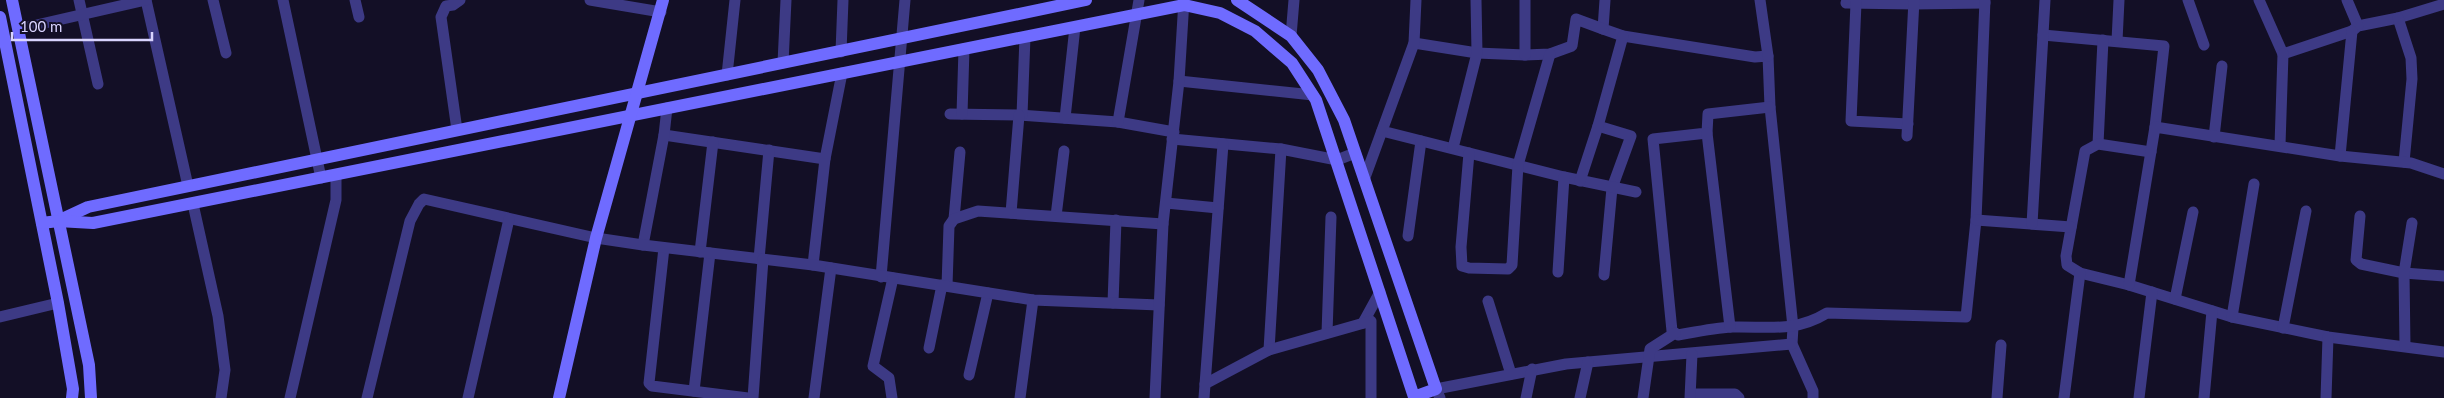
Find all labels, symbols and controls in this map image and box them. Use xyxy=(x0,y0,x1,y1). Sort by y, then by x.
scale bar xyxy=(12,10,152,42)
text: 100 m xyxy=(20,17,62,35)

